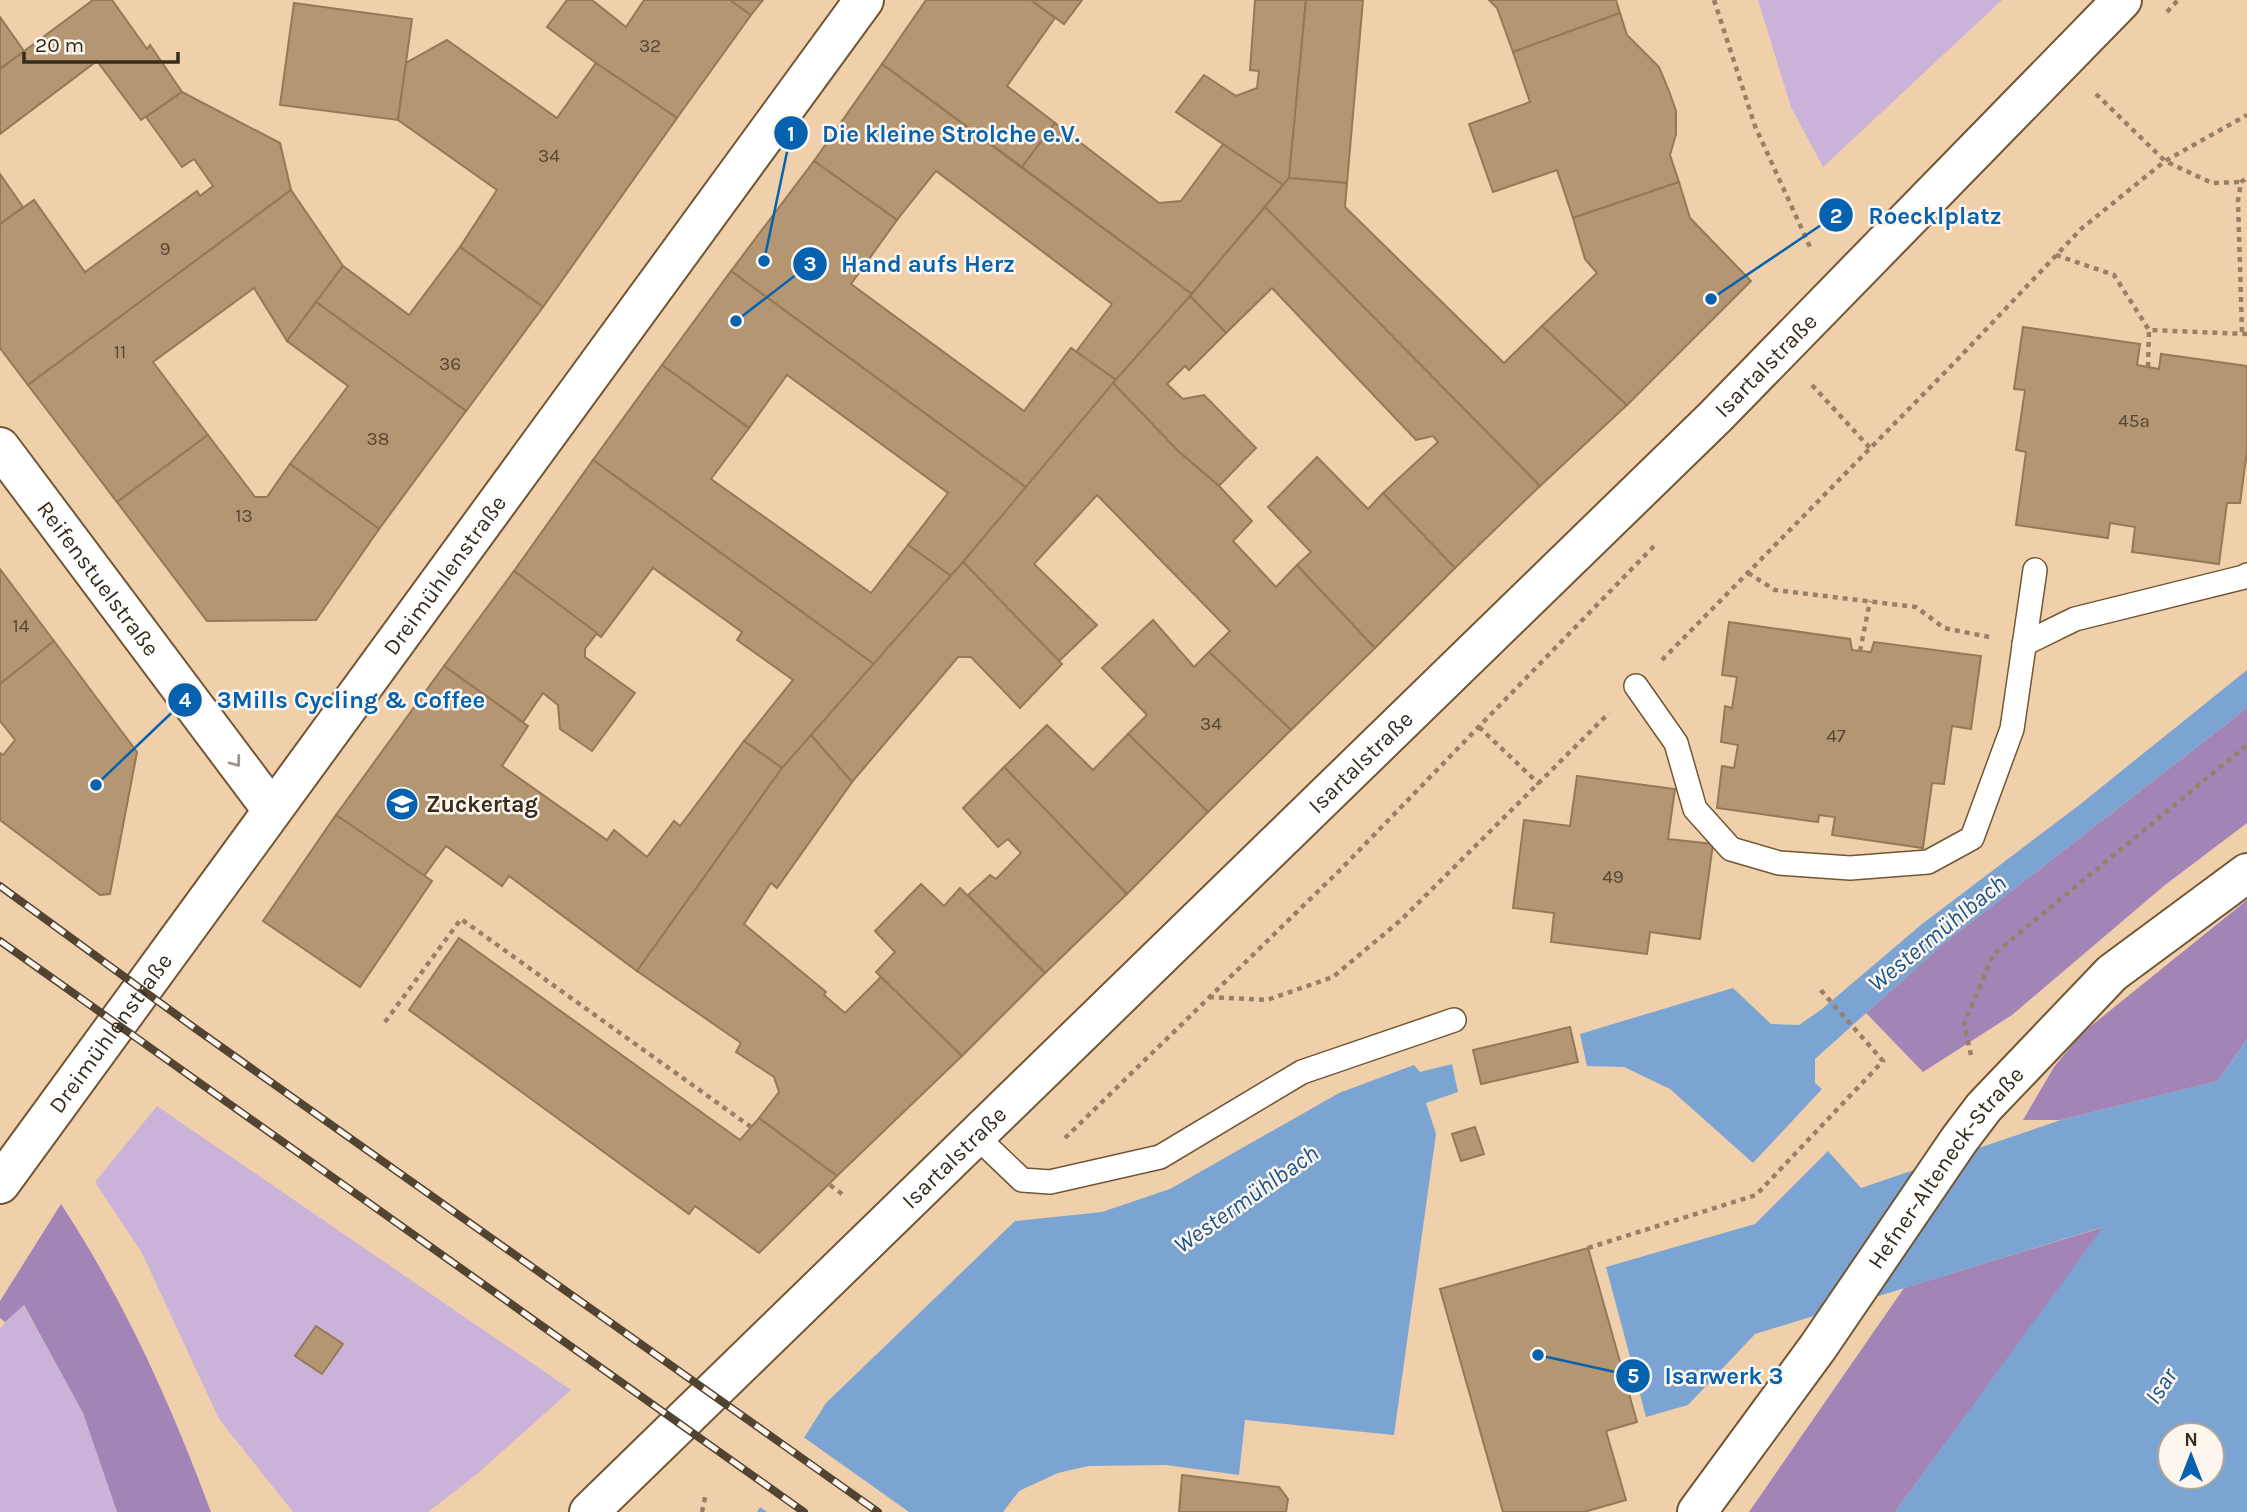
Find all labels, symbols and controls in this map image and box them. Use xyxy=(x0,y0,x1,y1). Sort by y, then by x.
scale bar xyxy=(24,21,178,65)
text: 20 m xyxy=(35,33,84,57)
house number: 32 xyxy=(639,35,661,57)
callout: Die kleine Strolche e.V. xyxy=(773,111,1094,156)
text: Die kleine Strolche e.V. xyxy=(822,120,1080,148)
text: 1 xyxy=(787,122,795,146)
house number: 34 xyxy=(538,145,560,167)
callout: Roecklplatz xyxy=(1819,193,2015,238)
text: Roecklplatz xyxy=(1868,202,2002,230)
text: 2 xyxy=(1830,204,1842,228)
house number: 9 xyxy=(159,238,171,260)
callout: Hand aufs Herz xyxy=(792,241,1029,286)
text: Hand aufs Herz xyxy=(841,250,1015,278)
text: 3 xyxy=(803,252,817,276)
street label: Isartalstraße xyxy=(1709,308,1823,423)
house number: 11 xyxy=(114,341,126,363)
house number: 36 xyxy=(439,353,461,375)
house number: 45a xyxy=(2118,410,2150,432)
house number: 38 xyxy=(367,428,389,450)
street label: Dreimühlenstraße xyxy=(378,490,512,660)
street label: Reifenstuelstraße xyxy=(31,496,165,661)
house number: 13 xyxy=(235,505,253,527)
house number: 14 xyxy=(13,615,30,637)
callout: 3Mills Cycling & Coffee xyxy=(168,677,499,722)
text: 3Mills Cycling & Coffee xyxy=(217,686,485,714)
text: 4 xyxy=(179,688,192,712)
street label: Isartalstraße xyxy=(1303,705,1419,819)
house number: 34 xyxy=(1200,713,1222,735)
house number: 47 xyxy=(1826,725,1846,747)
one-way arrow xyxy=(227,754,240,766)
school or university icon: Zuckertag xyxy=(383,785,421,823)
place label: Zuckertag xyxy=(426,791,538,818)
house number: 49 xyxy=(1602,866,1624,888)
water label: Westermühlbach xyxy=(1862,869,2012,997)
street label: Dreimühlenstraße xyxy=(43,948,178,1118)
street label: Hefner-Alteneck-Straße xyxy=(1862,1061,2029,1274)
street label: Isartalstraße xyxy=(896,1101,1012,1214)
water label: Westermühlbach xyxy=(1168,1139,1324,1259)
callout: Isarwerk 3 xyxy=(1615,1354,1797,1399)
text: Isarwerk 3 xyxy=(1665,1362,1783,1390)
water label: Isar xyxy=(2139,1362,2184,1409)
text: 5 xyxy=(1627,1364,1639,1388)
north arrow xyxy=(2156,1421,2226,1491)
text: N xyxy=(2184,1429,2198,1451)

